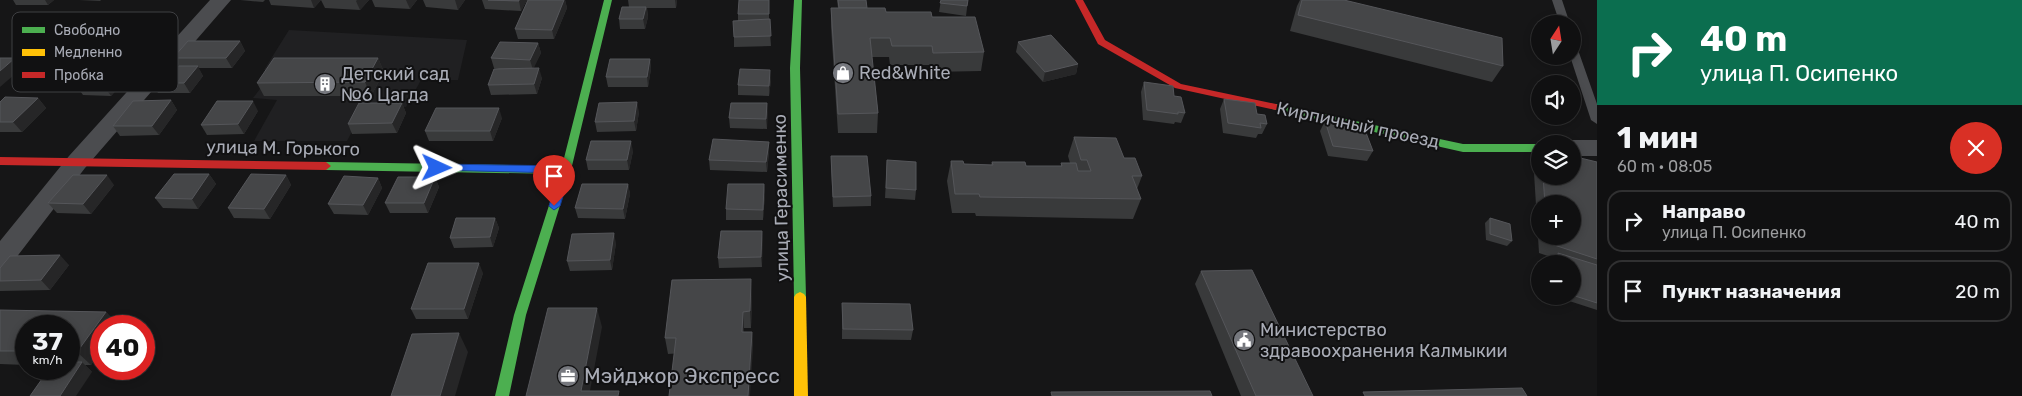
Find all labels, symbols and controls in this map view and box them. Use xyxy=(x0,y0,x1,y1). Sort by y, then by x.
legend xyxy=(12,12,178,92)
north arrow xyxy=(1531,15,1581,65)
map controls xyxy=(1531,15,1581,305)
text: 40 m xyxy=(1700,18,1787,60)
icon: right xyxy=(1617,20,1682,85)
text: Свободно xyxy=(54,22,120,39)
text: Медленно xyxy=(54,44,122,61)
text: улица П. Осипенко xyxy=(1700,60,1898,87)
shop icon: Red&White xyxy=(831,61,855,85)
place label: Red&White xyxy=(859,62,951,84)
place label: Детский сад №6 Цагда xyxy=(341,63,450,106)
text: Пробка xyxy=(54,67,104,84)
building icon: Детский сад №6 Цагда xyxy=(313,72,337,96)
button: sound xyxy=(1531,75,1581,125)
street label: Кирпичный проезд xyxy=(1275,97,1441,153)
street label: улица Герасименко xyxy=(769,114,793,282)
text: 1 мин xyxy=(1617,120,1698,156)
button: close xyxy=(1950,122,2002,174)
button: layers xyxy=(1531,135,1581,185)
street label: улица М. Горького xyxy=(206,136,360,160)
position arrow xyxy=(410,141,462,193)
pin xyxy=(533,155,575,206)
text: 60 m · 08:05 xyxy=(1617,157,1712,176)
icon: arrive xyxy=(540,162,568,190)
button: + xyxy=(1531,195,1581,245)
text: Направо xyxy=(1662,200,1746,223)
icon: right xyxy=(1619,207,1647,235)
text: 40 m xyxy=(1955,210,2000,233)
text: улица П. Осипенко xyxy=(1662,223,1806,242)
button: − xyxy=(1531,255,1581,305)
icon: arrive xyxy=(1619,277,1647,305)
text: Пункт назначения xyxy=(1662,280,1841,303)
text: 20 m xyxy=(1955,280,2000,303)
speed limit sign: 40 xyxy=(90,315,155,380)
place label: Министерство здравоохранения Калмыкии xyxy=(1260,319,1507,362)
text: 37 xyxy=(32,327,63,356)
public building icon: Министерство здравоохранения Калмыкии xyxy=(1232,328,1256,352)
text: km/h xyxy=(33,353,62,367)
place label: Мэйджор Экспресс xyxy=(584,363,780,388)
office icon: Мэйджор Экспресс xyxy=(556,364,580,388)

